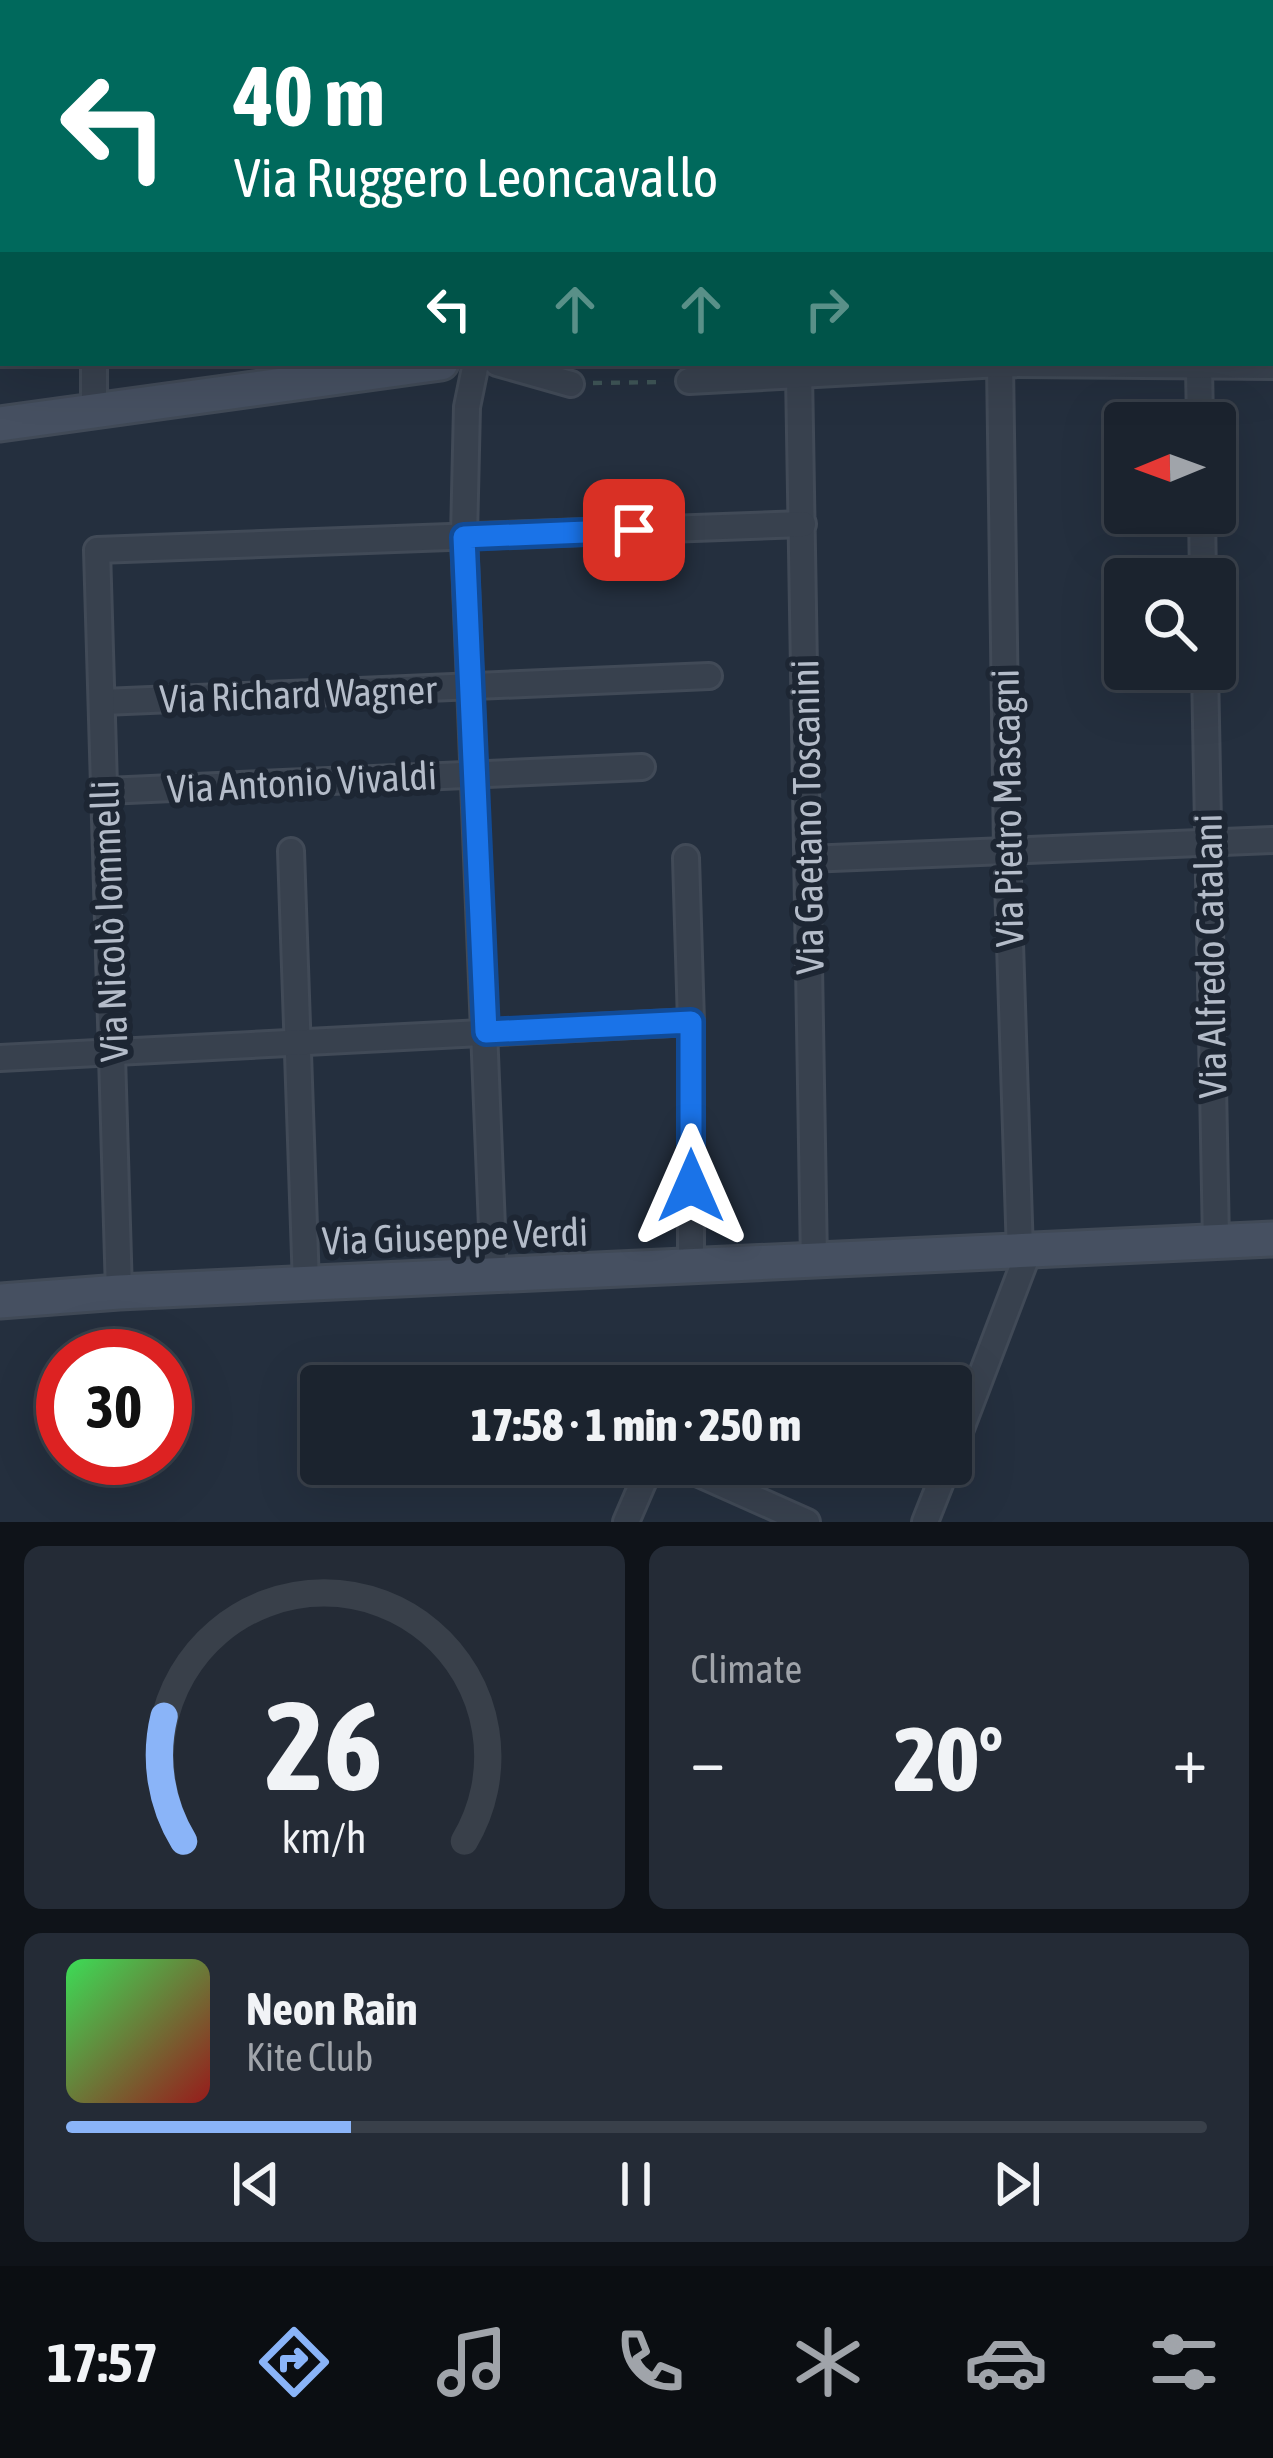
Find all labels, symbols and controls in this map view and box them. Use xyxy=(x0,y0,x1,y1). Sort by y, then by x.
icon: left xyxy=(36,48,192,204)
text: 40 m xyxy=(234,48,385,144)
text: Via Ruggero Leoncavallo xyxy=(234,147,718,208)
icon: left xyxy=(416,276,482,342)
icon: ahead xyxy=(542,276,608,342)
icon: ahead xyxy=(668,276,734,342)
icon: right xyxy=(794,276,860,342)
north arrow xyxy=(1104,402,1236,534)
map controls xyxy=(1104,402,1236,690)
pin xyxy=(583,479,685,581)
icon: arrive xyxy=(601,497,667,563)
button: search xyxy=(1104,558,1236,690)
street label: Via Gaetano Toscanini xyxy=(782,659,832,975)
street label: Via Richard Wagner xyxy=(159,667,438,721)
street label: Via Pietro Mascagni xyxy=(983,669,1031,947)
street label: Via Antonio Vivaldi xyxy=(166,753,438,811)
street label: Via Nicolò Iommelli xyxy=(82,779,136,1063)
street label: Via Alfredo Catalani xyxy=(1186,813,1234,1099)
position arrow xyxy=(628,1123,754,1249)
street label: Via Giuseppe Verdi xyxy=(321,1209,589,1263)
speed limit sign: 30 xyxy=(36,1329,192,1485)
text: 17:58 · 1 min · 250 m xyxy=(471,1399,801,1451)
text: Climate xyxy=(691,1647,802,1691)
text: 26 xyxy=(266,1673,383,1816)
text: 20° xyxy=(894,1707,1003,1810)
text: − xyxy=(691,1721,725,1797)
text: + xyxy=(1173,1721,1207,1797)
text: km/h xyxy=(282,1812,367,1861)
text: Neon Rain xyxy=(246,1983,418,2035)
text: Kite Club xyxy=(246,2035,373,2079)
icon: previous xyxy=(223,2151,289,2217)
icon: pause xyxy=(603,2151,669,2217)
icon: next xyxy=(984,2151,1050,2217)
icon: directions xyxy=(252,2320,336,2404)
icon: music xyxy=(430,2320,514,2404)
icon: phone xyxy=(608,2320,692,2404)
icon: climate xyxy=(786,2320,870,2404)
icon: car xyxy=(964,2320,1048,2404)
icon: filters xyxy=(1142,2320,1226,2404)
text: 17:57 xyxy=(47,2332,158,2393)

